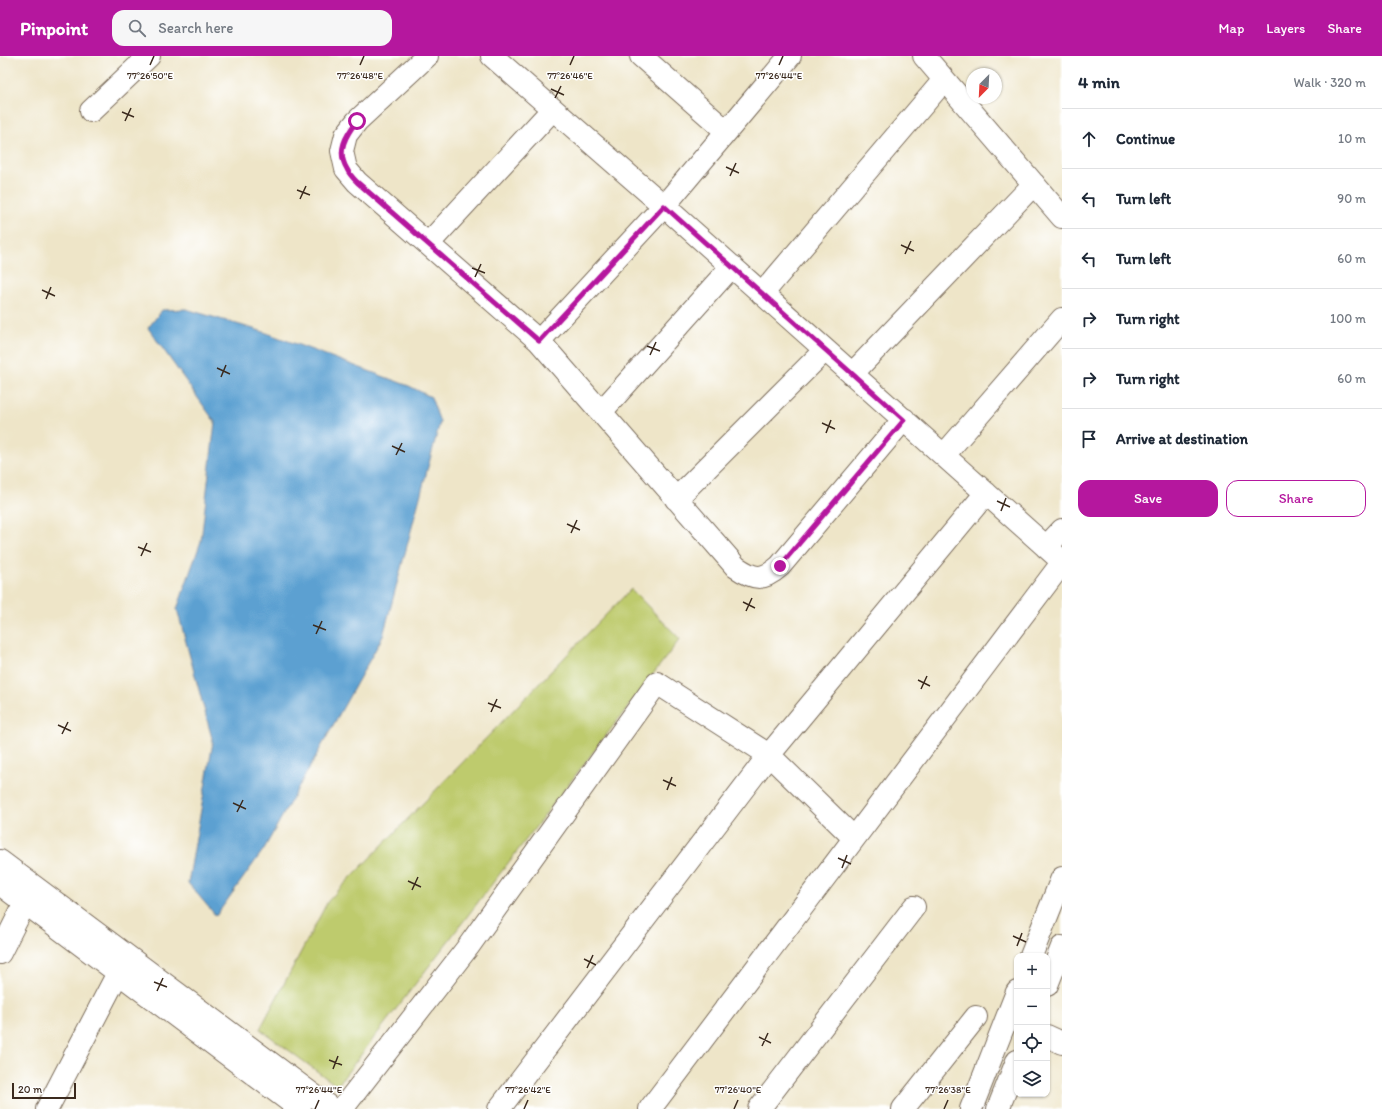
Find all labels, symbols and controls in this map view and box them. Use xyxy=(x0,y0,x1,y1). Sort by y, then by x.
search box xyxy=(112,10,392,46)
text: Pinpoint xyxy=(20,17,88,40)
icon: search xyxy=(126,17,148,39)
text: Search here xyxy=(158,19,233,37)
text: Map xyxy=(1219,20,1244,37)
text: Layers xyxy=(1266,20,1305,37)
text: Share xyxy=(1327,20,1362,37)
north arrow xyxy=(966,68,1002,104)
text: 77°26'50"E xyxy=(127,69,173,82)
text: 77°26'48"E xyxy=(337,69,383,82)
text: 77°26'46"E xyxy=(547,69,593,82)
text: 77°26'44"E xyxy=(756,69,803,82)
text: 4 min xyxy=(1078,72,1120,92)
text: Walk · 320 m xyxy=(1294,75,1366,90)
route start xyxy=(348,112,366,130)
icon: ahead xyxy=(1078,128,1100,150)
text: Continue xyxy=(1116,130,1175,148)
text: 10 m xyxy=(1338,131,1366,146)
icon: left xyxy=(1078,188,1100,210)
text: Turn left xyxy=(1116,190,1171,208)
text: 90 m xyxy=(1337,191,1366,206)
icon: left xyxy=(1078,248,1100,270)
text: Turn left xyxy=(1116,250,1171,268)
text: 60 m xyxy=(1337,251,1366,266)
icon: right xyxy=(1078,308,1100,330)
text: Turn right xyxy=(1116,310,1180,328)
text: 100 m xyxy=(1330,311,1366,326)
icon: right xyxy=(1078,368,1100,390)
text: Turn right xyxy=(1116,370,1180,388)
text: 60 m xyxy=(1337,371,1366,386)
icon: arrive xyxy=(1078,428,1100,450)
text: Arrive at destination xyxy=(1116,430,1248,448)
button: Save xyxy=(1078,480,1218,517)
button: Share xyxy=(1226,480,1366,517)
route end xyxy=(771,557,789,575)
map controls xyxy=(1014,953,1050,1097)
button: + xyxy=(1014,953,1050,989)
button: − xyxy=(1014,989,1050,1025)
button: locate xyxy=(1014,1025,1050,1061)
button: layers xyxy=(1014,1061,1050,1097)
scale bar xyxy=(12,1081,76,1100)
text: 20 m xyxy=(18,1083,42,1096)
text: 77°26'44"E xyxy=(296,1083,343,1096)
text: 77°26'42"E xyxy=(505,1083,551,1096)
text: 77°26'40"E xyxy=(715,1083,762,1096)
text: 77°26'38"E xyxy=(925,1083,971,1096)

